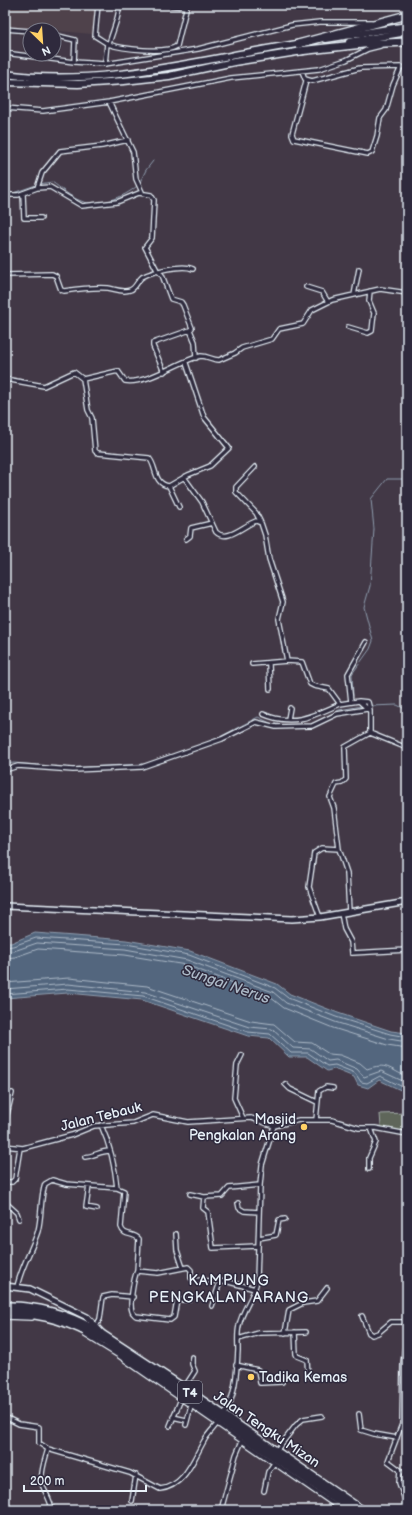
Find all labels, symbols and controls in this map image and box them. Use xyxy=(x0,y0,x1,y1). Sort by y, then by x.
north arrow xyxy=(22,22,62,62)
text: N xyxy=(40,43,53,58)
water label: Sungai Nerus xyxy=(179,961,273,1009)
street label: Jalan Tebauk xyxy=(59,1098,144,1135)
place label: Masjid Pengkalan Arang xyxy=(189,1111,296,1144)
marker: Masjid Pengkalan Arang xyxy=(299,1122,309,1132)
district label: KAMPUNG PENGKALAN ARANG xyxy=(149,1271,309,1307)
place label: Tadika Kemas xyxy=(259,1369,347,1386)
marker: Tadika Kemas xyxy=(246,1372,256,1382)
road number: T4 xyxy=(178,1381,202,1403)
street label: Jalan Tengku Mizan xyxy=(210,1388,323,1471)
scale bar xyxy=(24,1467,146,1493)
text: 200 m xyxy=(30,1474,64,1489)

